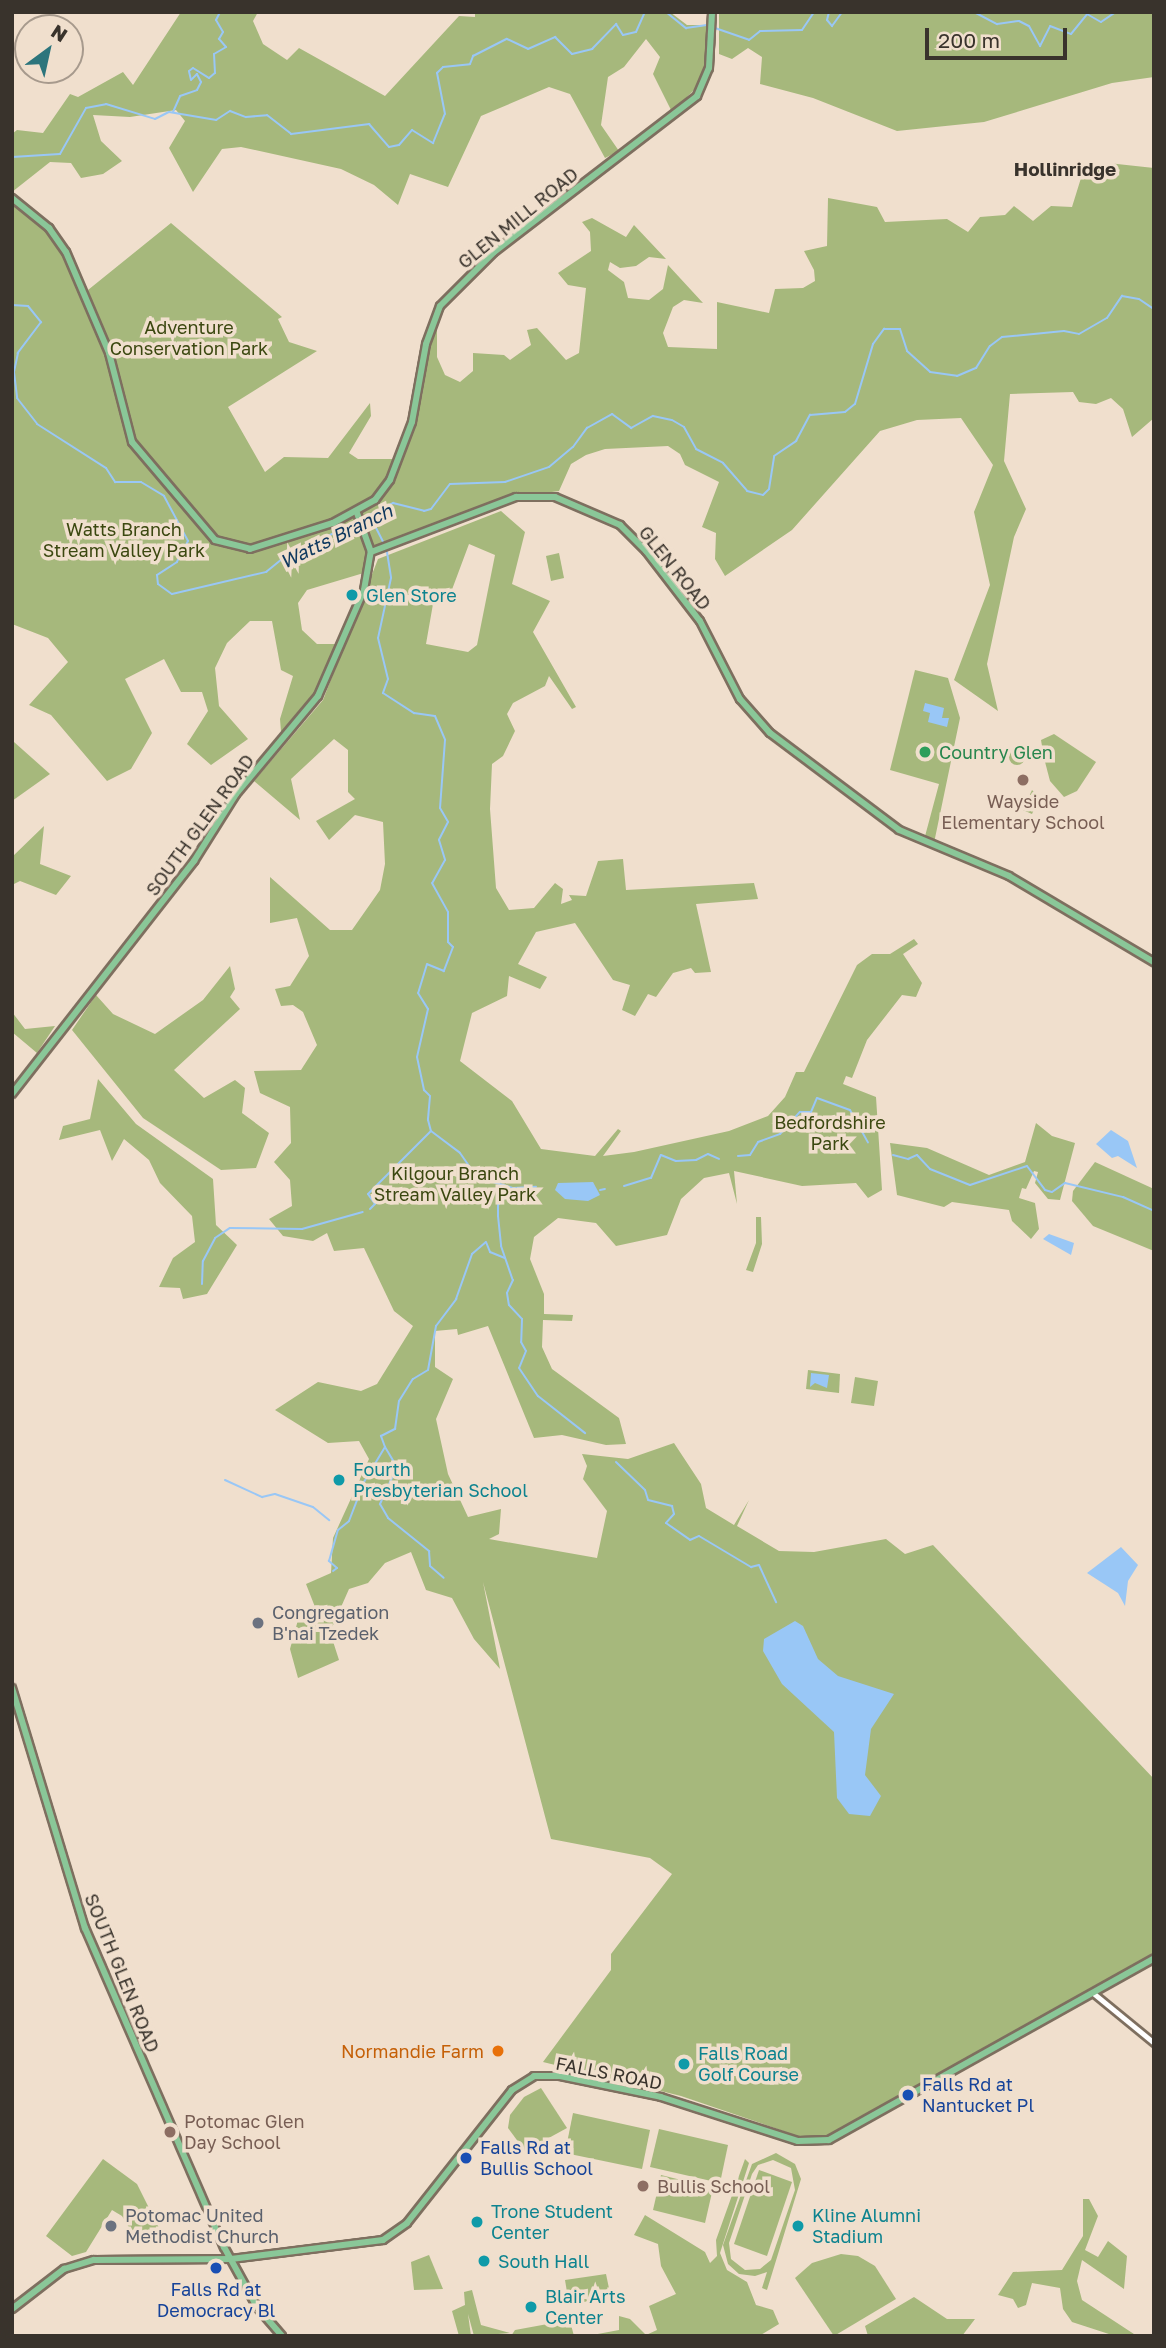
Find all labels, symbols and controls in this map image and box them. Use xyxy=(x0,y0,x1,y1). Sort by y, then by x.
north arrow xyxy=(14,14,84,84)
scale bar xyxy=(928,14,1070,58)
text: N xyxy=(47,19,72,46)
text: 200 m xyxy=(938,27,1000,53)
district label: Hollinridge xyxy=(1014,158,1116,180)
street label: GLEN MILL ROAD xyxy=(454,163,582,273)
park label: Adventure Conservation Park xyxy=(110,317,268,360)
water label: Watts Branch xyxy=(276,499,396,573)
park label: Watts Branch Stream Valley Park xyxy=(43,519,205,562)
street label: GLEN ROAD xyxy=(635,522,715,614)
place label: Glen Store xyxy=(366,584,457,606)
marker: Glen Store xyxy=(344,587,360,603)
place label: Country Glen xyxy=(939,741,1053,763)
marker: Country Glen xyxy=(917,744,933,760)
street label: SOUTH GLEN ROAD xyxy=(142,750,258,900)
marker: Wayside Elementary School xyxy=(1015,772,1031,788)
place label: Wayside Elementary School xyxy=(941,791,1105,834)
park label: Bedfordshire Park xyxy=(774,1112,886,1154)
park label: Kilgour Branch Stream Valley Park xyxy=(374,1163,536,1206)
place label: Fourth Presbyterian School xyxy=(353,1459,528,1502)
marker: Fourth Presbyterian School xyxy=(331,1472,347,1488)
place label: Congregation B'nai Tzedek xyxy=(272,1602,389,1644)
marker: Congregation B'nai Tzedek xyxy=(250,1615,266,1631)
street label: SOUTH GLEN ROAD xyxy=(80,1890,164,2056)
place label: Normandie Farm xyxy=(341,2040,484,2062)
marker: Normandie Farm xyxy=(490,2043,506,2059)
place label: Falls Road Golf Course xyxy=(698,2043,799,2086)
street label: FALLS ROAD xyxy=(554,2052,664,2094)
marker: Falls Road Golf Course xyxy=(676,2056,692,2072)
place label: Falls Rd at Nantucket Pl xyxy=(922,2074,1034,2116)
marker: Falls Rd at Nantucket Pl xyxy=(900,2087,916,2103)
place label: Potomac Glen Day School xyxy=(184,2111,305,2154)
marker: Potomac Glen Day School xyxy=(162,2124,178,2140)
place label: Falls Rd at Bullis School xyxy=(480,2137,593,2180)
marker: Falls Rd at Bullis School xyxy=(458,2150,474,2166)
place label: Bullis School xyxy=(657,2175,770,2197)
marker: Bullis School xyxy=(635,2178,651,2194)
place label: Trone Student Center xyxy=(491,2201,613,2244)
place label: Potomac United Methodist Church xyxy=(125,2205,279,2248)
place label: Kline Alumni Stadium xyxy=(812,2205,921,2248)
marker: Trone Student Center xyxy=(469,2214,485,2230)
marker: Potomac United Methodist Church xyxy=(103,2218,119,2234)
marker: Kline Alumni Stadium xyxy=(790,2218,806,2234)
place label: South Hall xyxy=(498,2250,589,2272)
marker: South Hall xyxy=(476,2253,492,2269)
marker: Falls Rd at Democracy Bl xyxy=(208,2260,224,2276)
place label: Falls Rd at Democracy Bl xyxy=(157,2279,275,2322)
place label: Blair Arts Center xyxy=(545,2286,626,2328)
marker: Blair Arts Center xyxy=(523,2299,539,2315)

